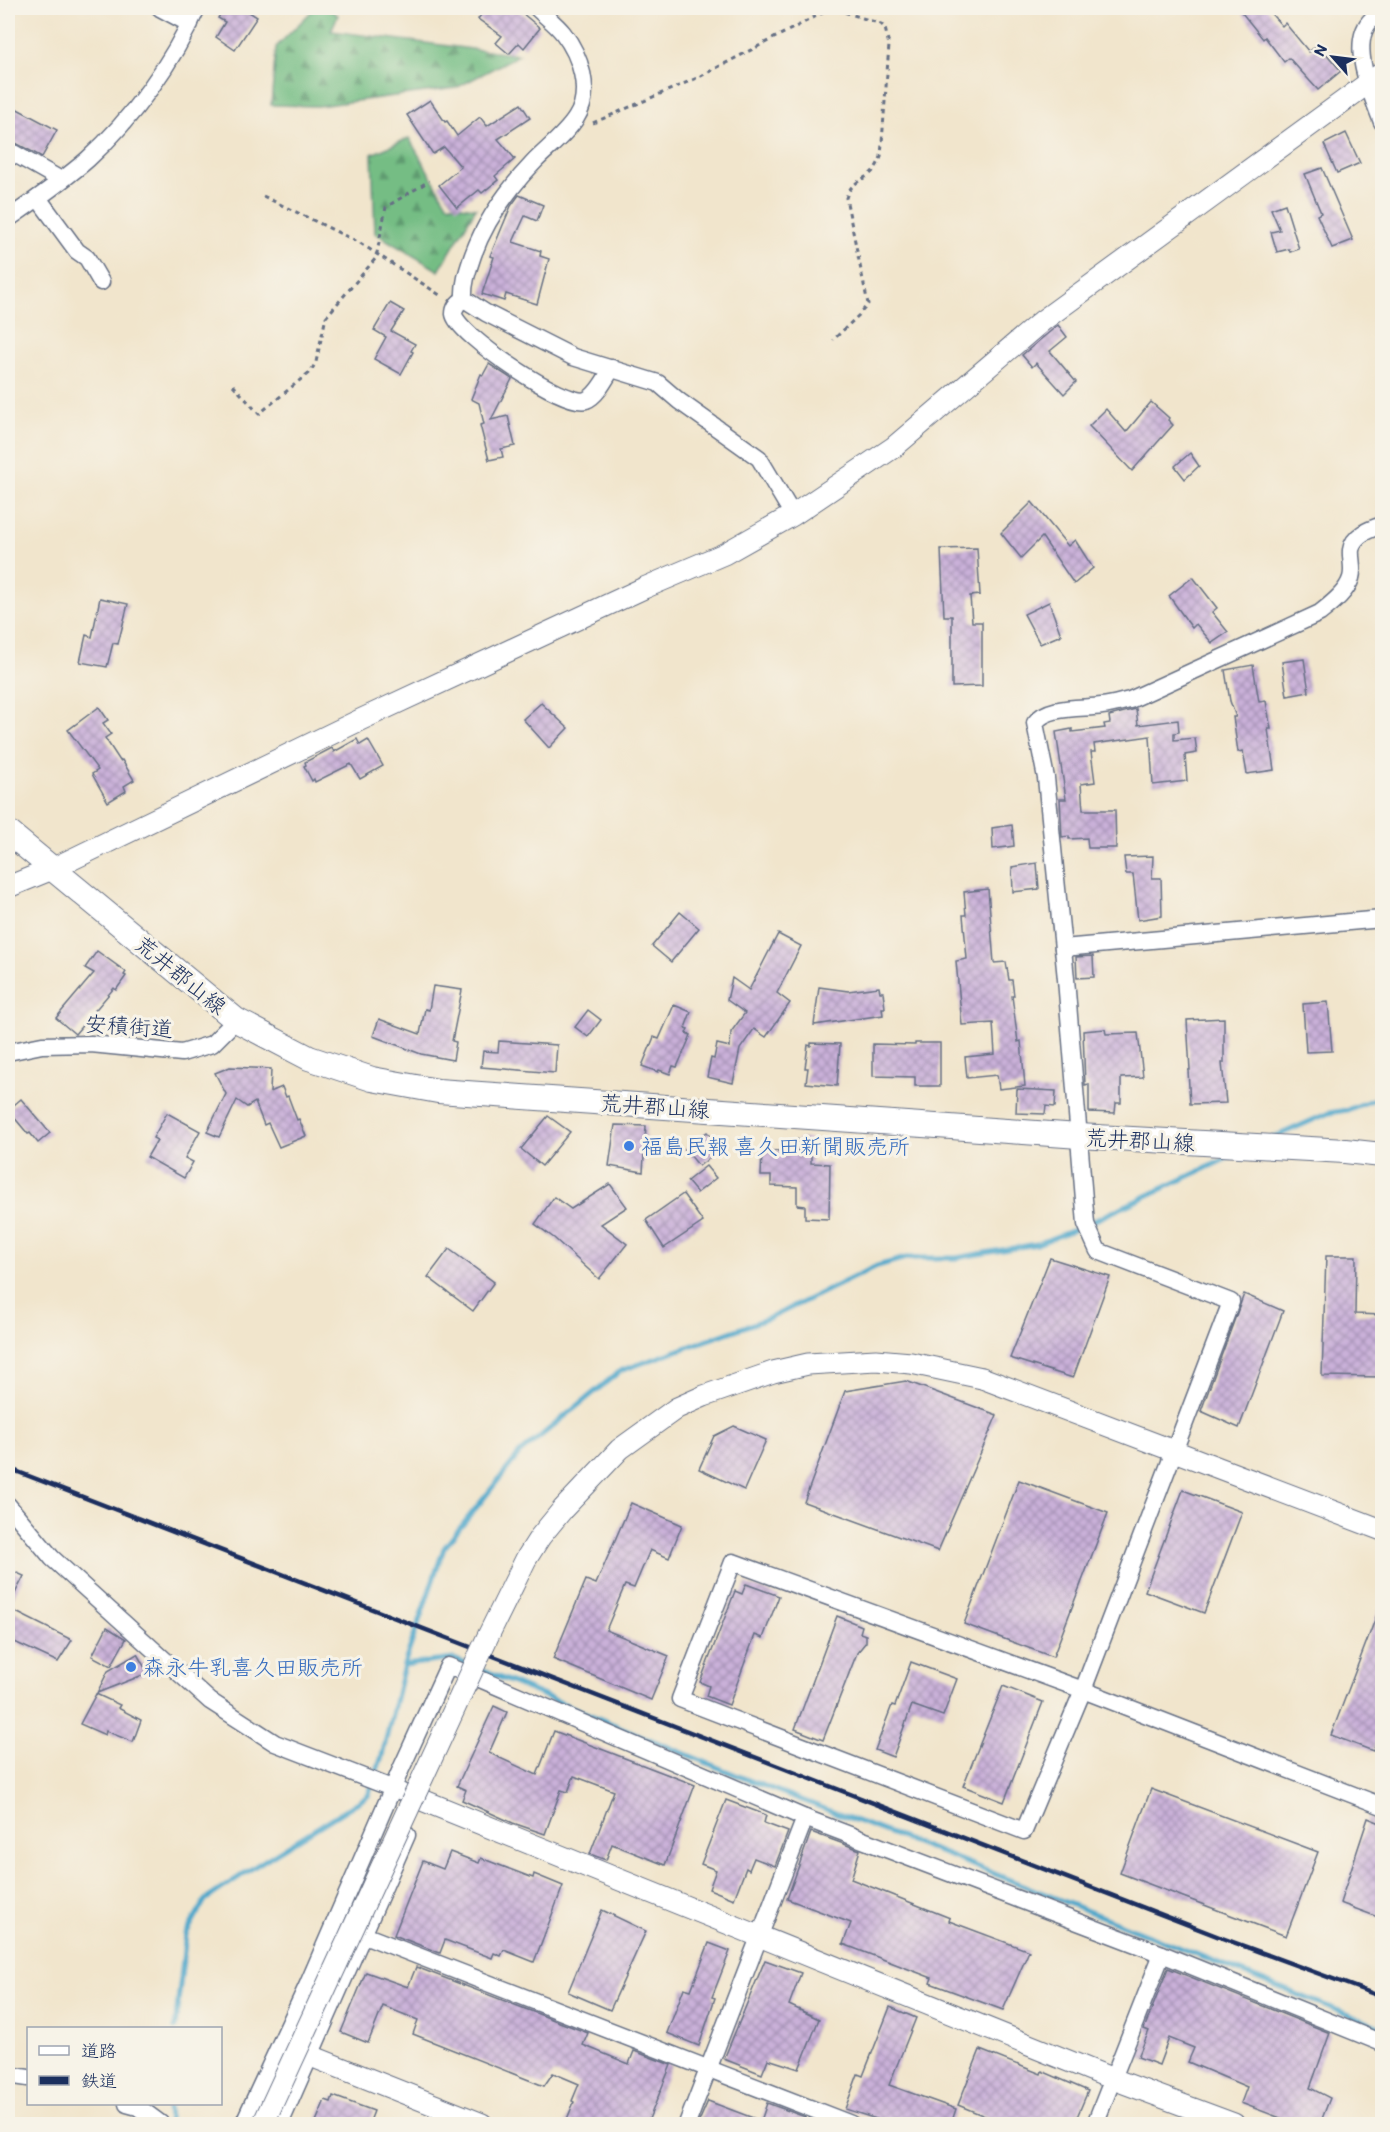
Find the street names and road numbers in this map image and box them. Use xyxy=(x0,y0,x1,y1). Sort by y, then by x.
street label: 荒井郡山線 xyxy=(129,930,232,1020)
street label: 安積街道 xyxy=(84,1010,174,1043)
street label: 荒井郡山線 xyxy=(599,1089,711,1124)
street label: 荒井郡山線 xyxy=(1084,1124,1196,1157)

